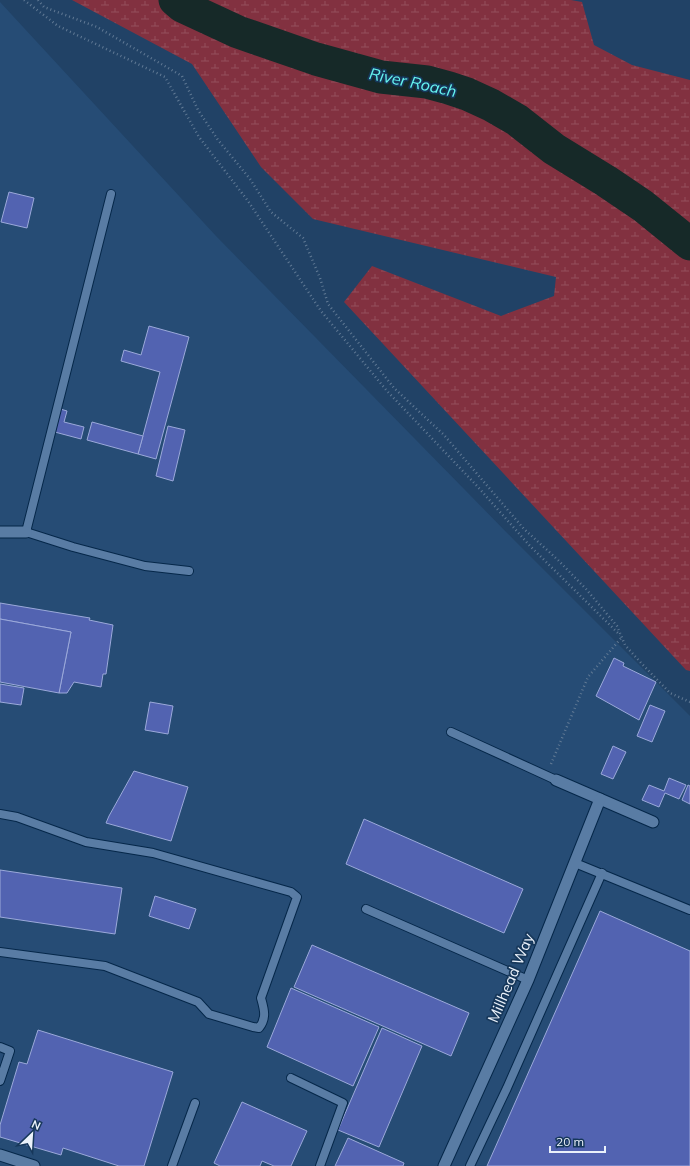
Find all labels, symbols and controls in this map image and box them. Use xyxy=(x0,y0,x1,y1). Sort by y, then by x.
water label: River Roach xyxy=(367,63,459,101)
street label: Millhead Way xyxy=(483,930,538,1025)
north arrow xyxy=(12,1114,52,1154)
text: N xyxy=(30,1117,43,1133)
scale bar xyxy=(550,1128,605,1154)
text: 20 m xyxy=(556,1134,584,1149)

